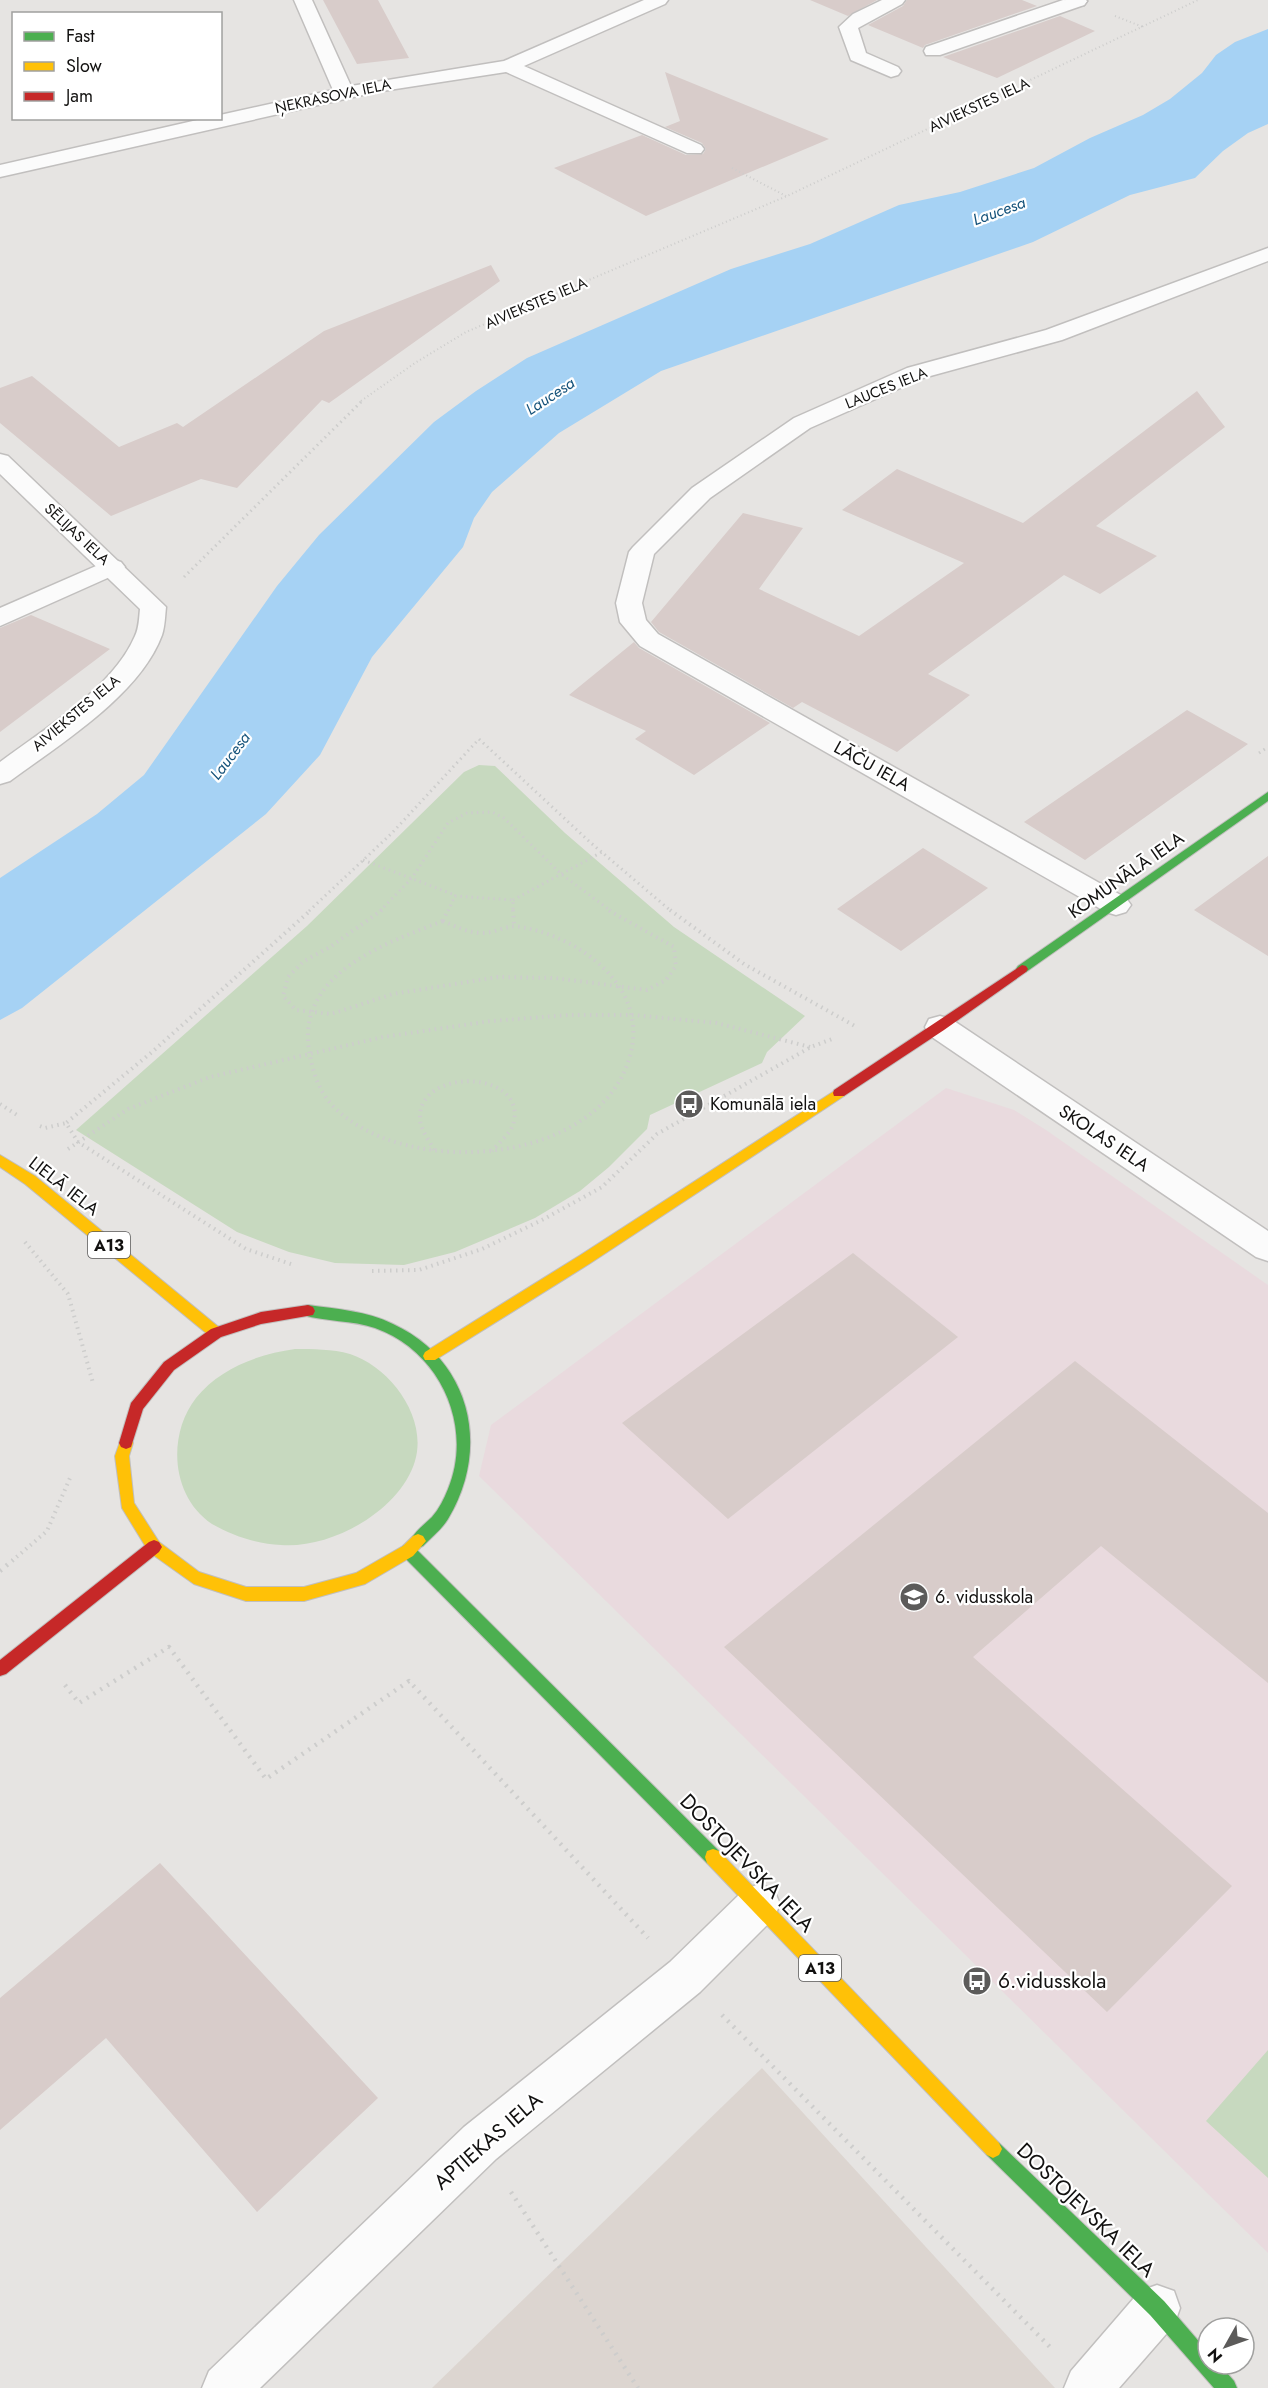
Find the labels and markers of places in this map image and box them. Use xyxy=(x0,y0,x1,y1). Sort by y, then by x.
bus stop icon: Komunālā iela xyxy=(673,1088,705,1120)
place label: Komunālā iela xyxy=(710,1091,816,1117)
school or university icon: 6. vidusskola xyxy=(898,1581,930,1613)
place label: 6. vidusskola xyxy=(935,1584,1033,1610)
bus stop icon: 6.vidusskola xyxy=(961,1965,993,1997)
place label: 6.vidusskola xyxy=(998,1966,1106,1996)

